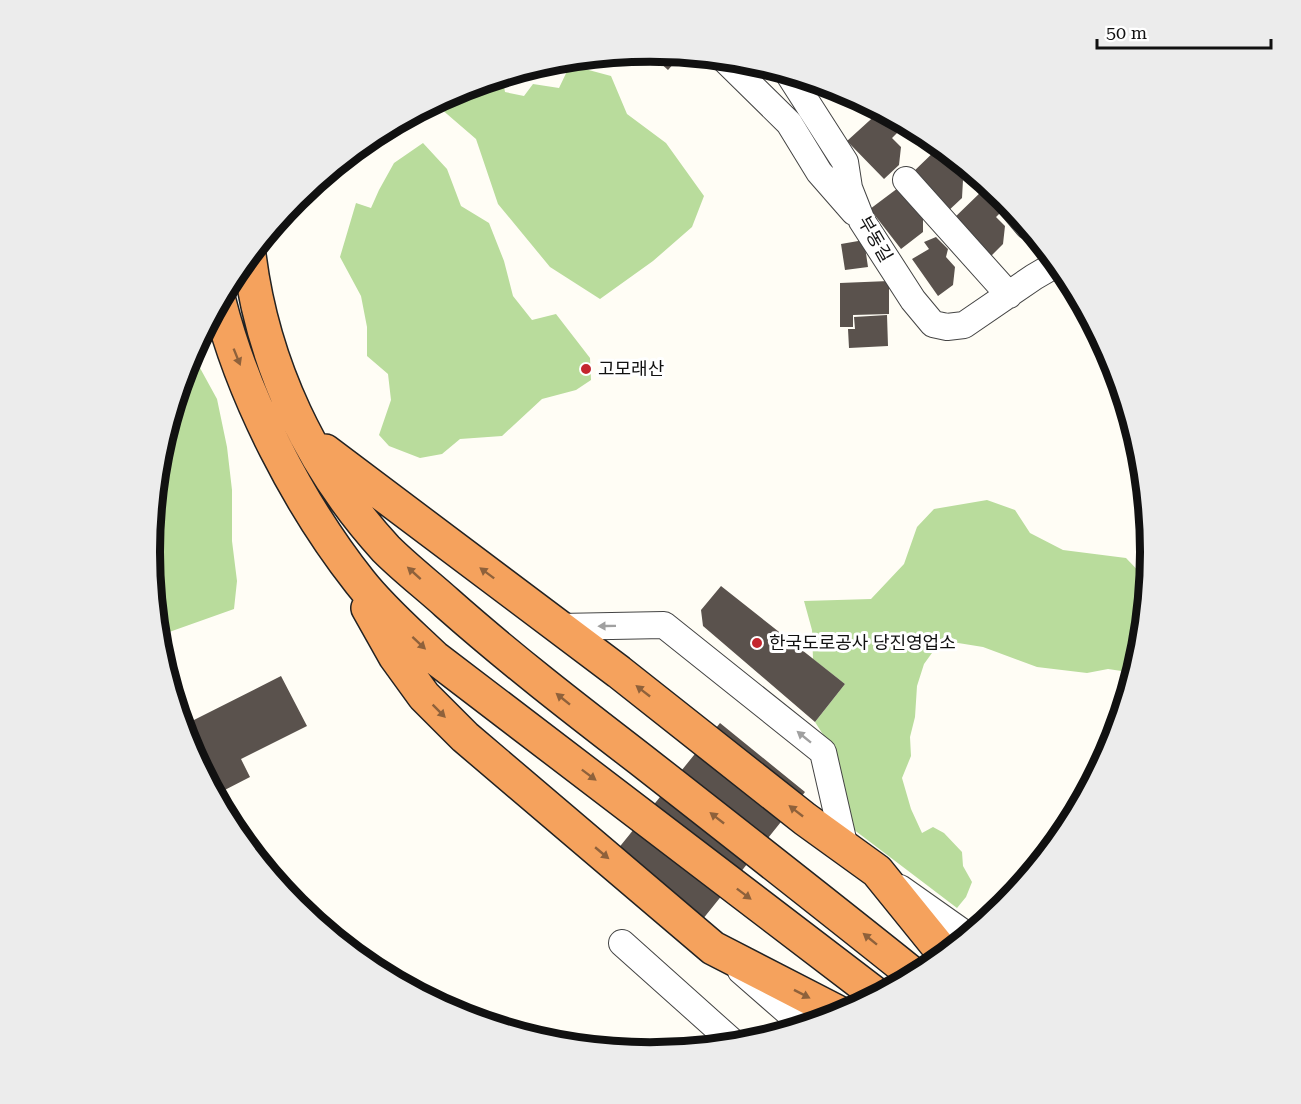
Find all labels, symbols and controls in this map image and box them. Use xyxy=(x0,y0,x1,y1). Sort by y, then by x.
scale bar xyxy=(1097,12,1271,50)
text: 50 m xyxy=(1106,22,1147,43)
street label: 부동길 xyxy=(854,212,897,266)
one-way arrow xyxy=(233,348,242,366)
place label: 고모래산 xyxy=(598,358,664,379)
marker: 고모래산 xyxy=(579,362,593,376)
one-way arrow xyxy=(406,566,421,580)
one-way arrow xyxy=(479,568,494,580)
one-way arrow xyxy=(597,622,616,631)
place label: 한국도로공사 당진영업소 xyxy=(769,632,956,653)
one-way arrow xyxy=(412,635,426,649)
marker: 한국도로공사 당진영업소 xyxy=(750,636,764,650)
one-way arrow xyxy=(635,685,650,697)
one-way arrow xyxy=(555,692,571,705)
one-way arrow xyxy=(432,704,446,718)
one-way arrow xyxy=(796,731,812,744)
one-way arrow xyxy=(581,769,597,782)
one-way arrow xyxy=(788,805,804,818)
one-way arrow xyxy=(709,813,724,825)
one-way arrow xyxy=(594,846,609,859)
one-way arrow xyxy=(736,887,752,900)
one-way arrow xyxy=(862,934,877,946)
one-way arrow xyxy=(794,989,811,999)

